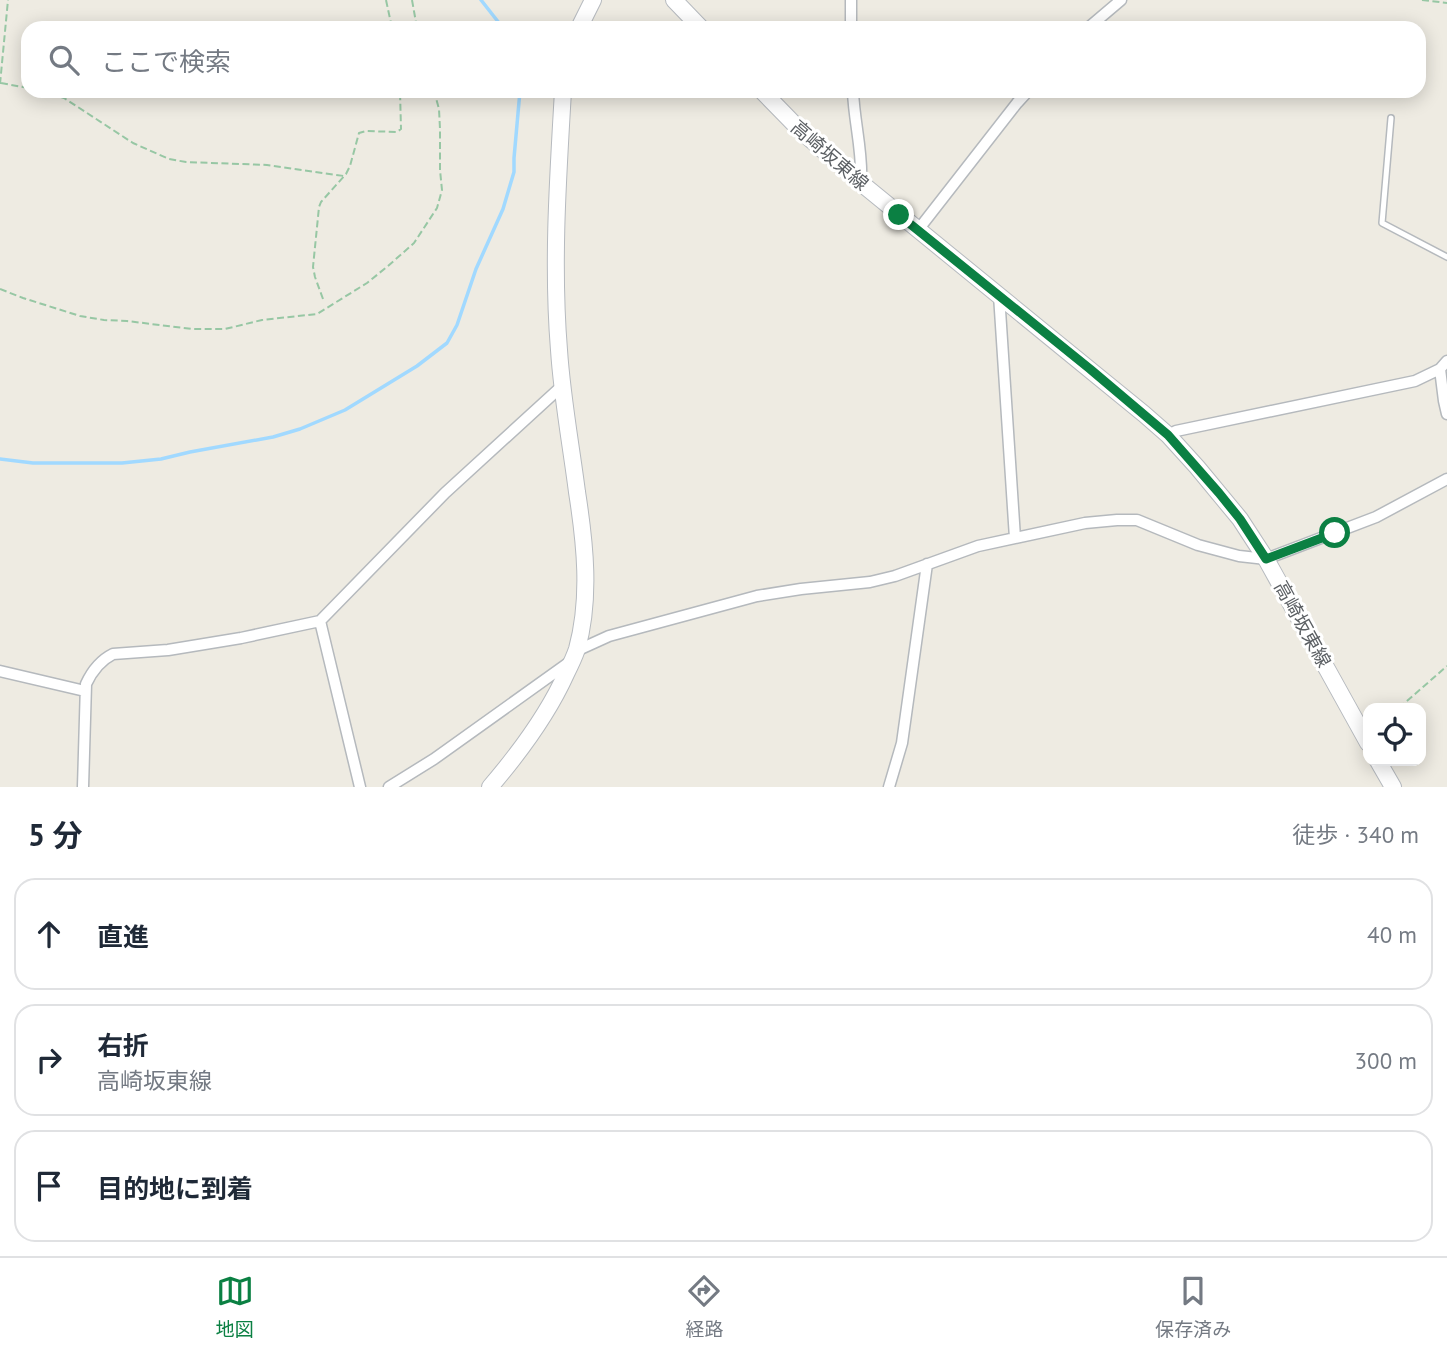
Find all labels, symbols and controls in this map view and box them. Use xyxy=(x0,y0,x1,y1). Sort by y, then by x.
search box xyxy=(21,21,1426,98)
icon: search xyxy=(45,41,83,79)
text: ここで検索 xyxy=(101,45,231,78)
street label: 高崎坂東線 xyxy=(786,115,874,195)
route end xyxy=(883,199,914,230)
route start xyxy=(1319,517,1350,548)
street label: 高崎坂東線 xyxy=(1269,577,1337,671)
map controls xyxy=(1363,703,1426,766)
button: locate xyxy=(1363,703,1426,766)
text: 5 分 xyxy=(28,815,83,854)
text: 徒歩 · 340 m xyxy=(1292,820,1419,849)
icon: ahead xyxy=(30,915,68,953)
text: 直進 xyxy=(97,920,149,953)
text: 40 m xyxy=(1367,920,1417,949)
text: 右折 xyxy=(97,1029,149,1062)
icon: right xyxy=(30,1041,68,1079)
text: 300 m xyxy=(1355,1046,1417,1075)
text: 高崎坂東線 xyxy=(97,1066,212,1095)
icon: arrive xyxy=(30,1167,68,1205)
text: 目的地に到着 xyxy=(97,1172,253,1205)
tab: 地図 xyxy=(216,1272,254,1341)
tab: 経路 xyxy=(685,1272,723,1341)
tab: 保存済み xyxy=(1155,1272,1231,1341)

